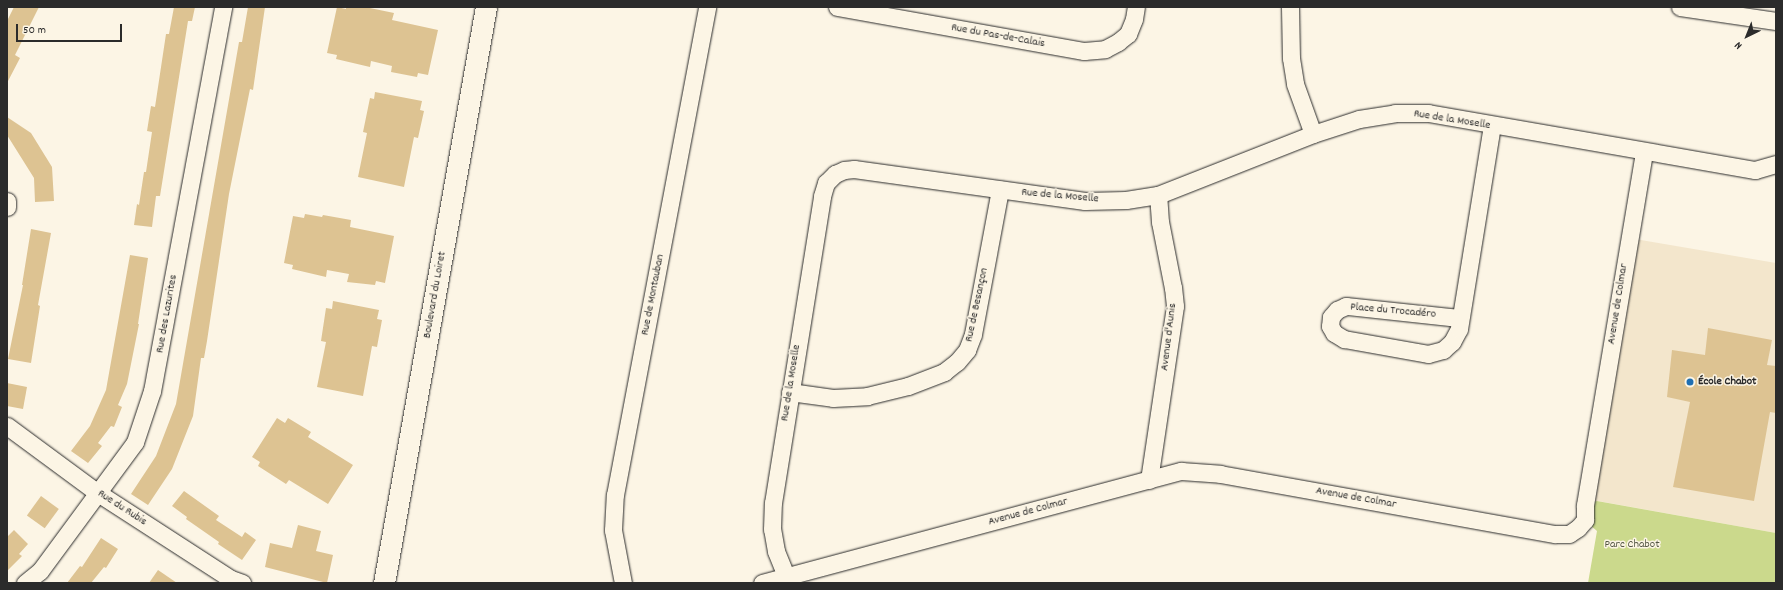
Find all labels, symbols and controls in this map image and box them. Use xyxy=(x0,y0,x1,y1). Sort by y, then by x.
scale bar xyxy=(18,16,124,42)
north arrow xyxy=(1727,16,1767,56)
street label: Rue du Pas-de-Calais xyxy=(950,21,1046,51)
text: 50 m xyxy=(23,22,46,39)
text: N xyxy=(1731,37,1746,52)
street label: Rue de la Moselle xyxy=(1413,107,1491,133)
street label: Rue de la Moselle xyxy=(1021,185,1099,207)
street label: Boulevard du Loiret xyxy=(420,250,450,340)
street label: Rue de Montauban xyxy=(638,253,668,337)
street label: Avenue de Colmar xyxy=(1604,263,1632,345)
street label: Rue de Besançon xyxy=(962,267,992,343)
street label: Rue des Lazurites xyxy=(153,274,181,354)
street label: Place du Trocadéro xyxy=(1350,300,1436,322)
street label: Avenue d'Aunis xyxy=(1158,302,1180,372)
street label: Rue de la Moselle xyxy=(778,344,804,422)
place label: École Chabot xyxy=(1698,375,1757,389)
marker: École Chabot xyxy=(1685,377,1695,387)
street label: Avenue de Colmar xyxy=(1315,484,1397,512)
street label: Rue du Rubis xyxy=(95,487,149,529)
street label: Avenue de Colmar xyxy=(987,494,1069,530)
park label: Parc Chabot xyxy=(1604,538,1660,552)

